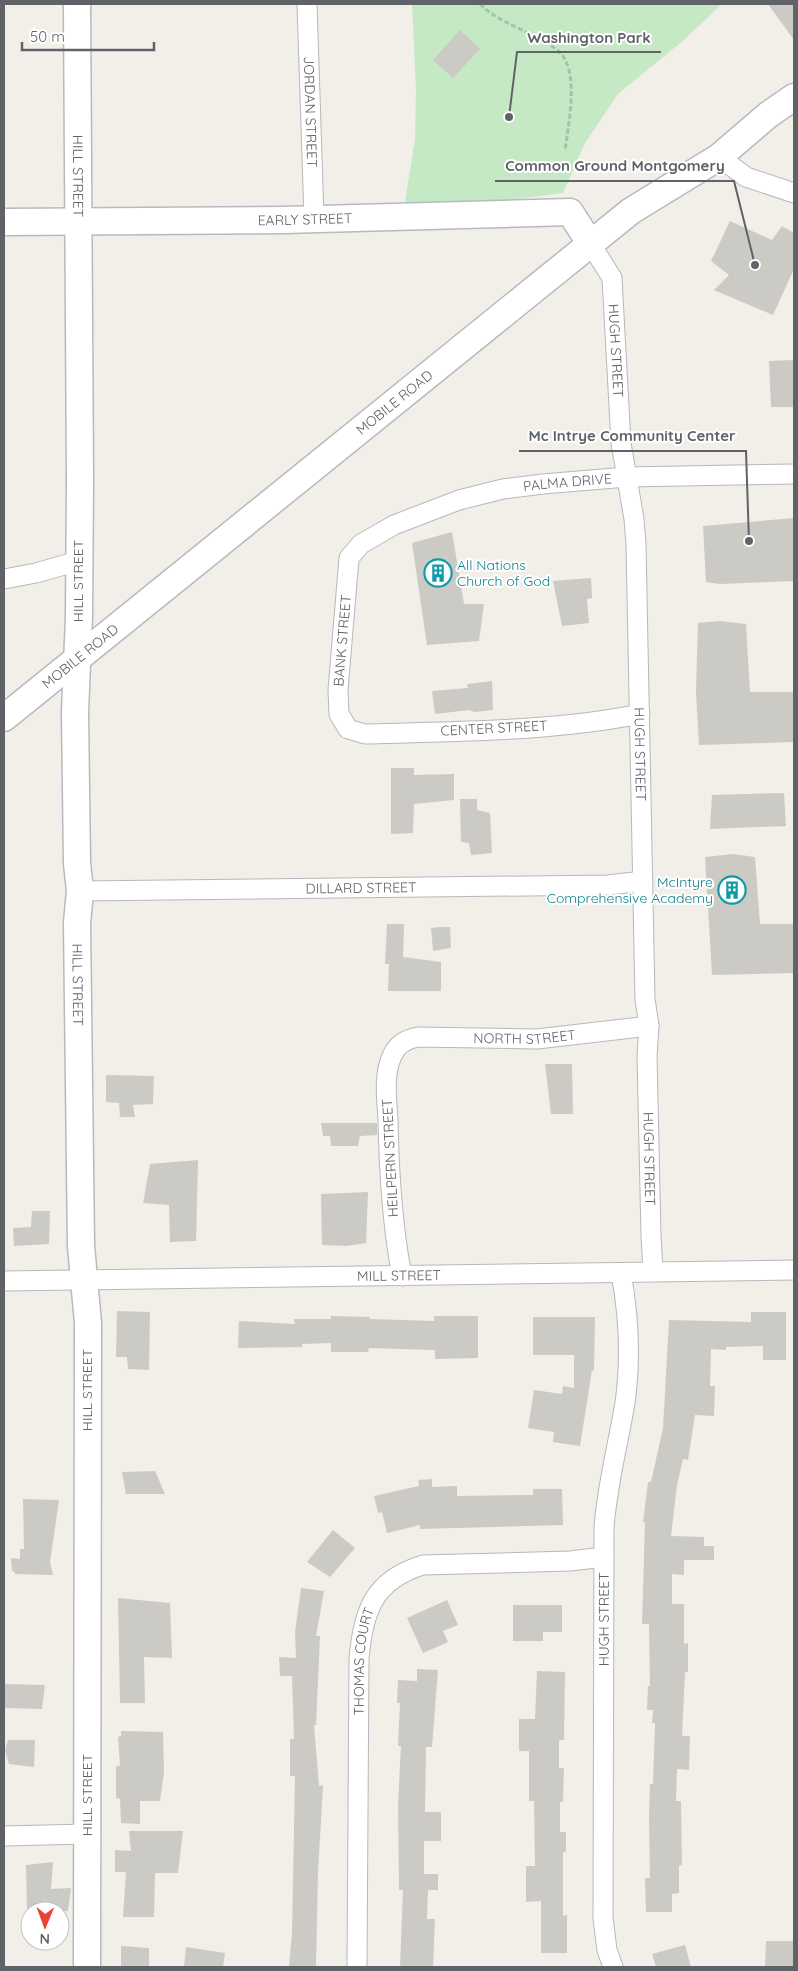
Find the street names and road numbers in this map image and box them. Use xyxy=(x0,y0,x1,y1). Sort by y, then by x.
street label: JORDAN STREET xyxy=(300,56,321,168)
street label: HILL STREET xyxy=(69,135,87,217)
street label: EARLY STREET xyxy=(258,209,353,229)
street label: HUGH STREET xyxy=(604,303,627,398)
street label: MOBILE ROAD xyxy=(352,366,436,439)
street label: PALMA DRIVE xyxy=(522,469,612,495)
street label: HILL STREET xyxy=(69,540,87,622)
street label: BANK STREET xyxy=(329,594,355,687)
street label: MOBILE ROAD xyxy=(38,620,122,693)
street label: HUGH STREET xyxy=(630,707,650,801)
street label: CENTER STREET xyxy=(440,716,548,740)
street label: DILLARD STREET xyxy=(305,878,417,897)
street label: HILL STREET xyxy=(68,943,87,1026)
street label: NORTH STREET xyxy=(473,1026,577,1048)
street label: HEILPERN STREET xyxy=(378,1098,402,1218)
street label: HUGH STREET xyxy=(639,1112,659,1206)
street label: MILL STREET xyxy=(357,1266,441,1285)
street label: HILL STREET xyxy=(78,1349,96,1431)
street label: HUGH STREET xyxy=(595,1572,613,1666)
street label: THOMAS COURT xyxy=(350,1604,378,1716)
street label: HILL STREET xyxy=(78,1754,96,1836)

